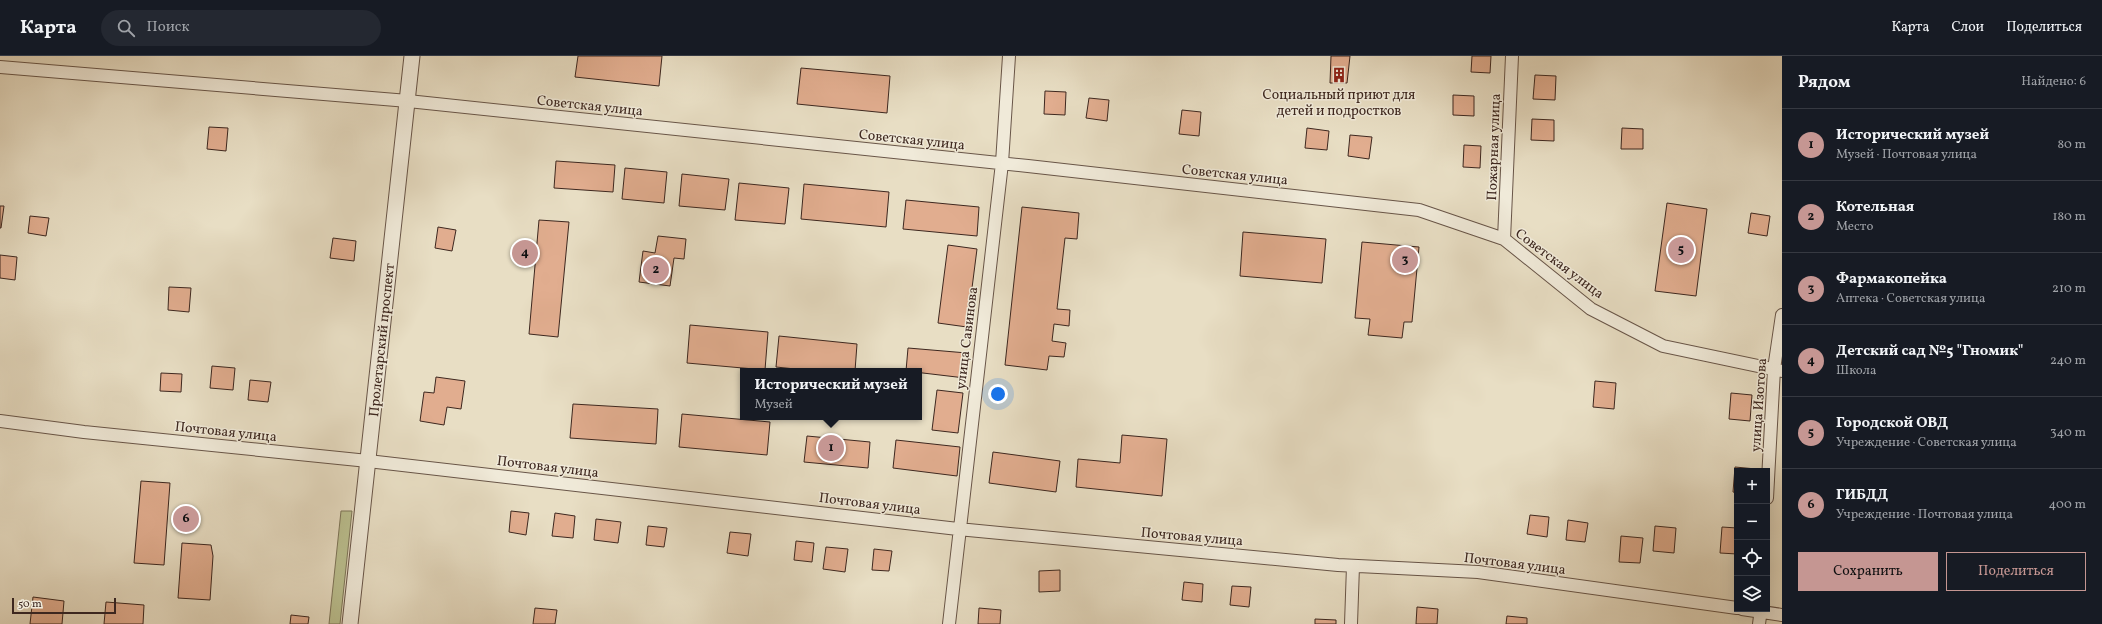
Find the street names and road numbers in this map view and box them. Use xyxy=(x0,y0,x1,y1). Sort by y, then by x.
street label: Советская улица xyxy=(536,91,644,122)
street label: Пожарная улица xyxy=(1483,93,1506,201)
street label: Советская улица xyxy=(858,125,966,156)
street label: Советская улица xyxy=(1181,160,1289,191)
street label: Советская улица xyxy=(1511,225,1607,304)
street label: Пролетарский проспект xyxy=(365,262,400,418)
street label: улица Савинова xyxy=(952,286,983,391)
street label: улица Изотова xyxy=(1747,357,1772,453)
street label: Почтовая улица xyxy=(174,418,278,447)
street label: Почтовая улица xyxy=(496,452,600,483)
street label: Почтовая улица xyxy=(818,489,922,520)
street label: Почтовая улица xyxy=(1140,524,1244,551)
street label: Почтовая улица xyxy=(1463,549,1567,580)

